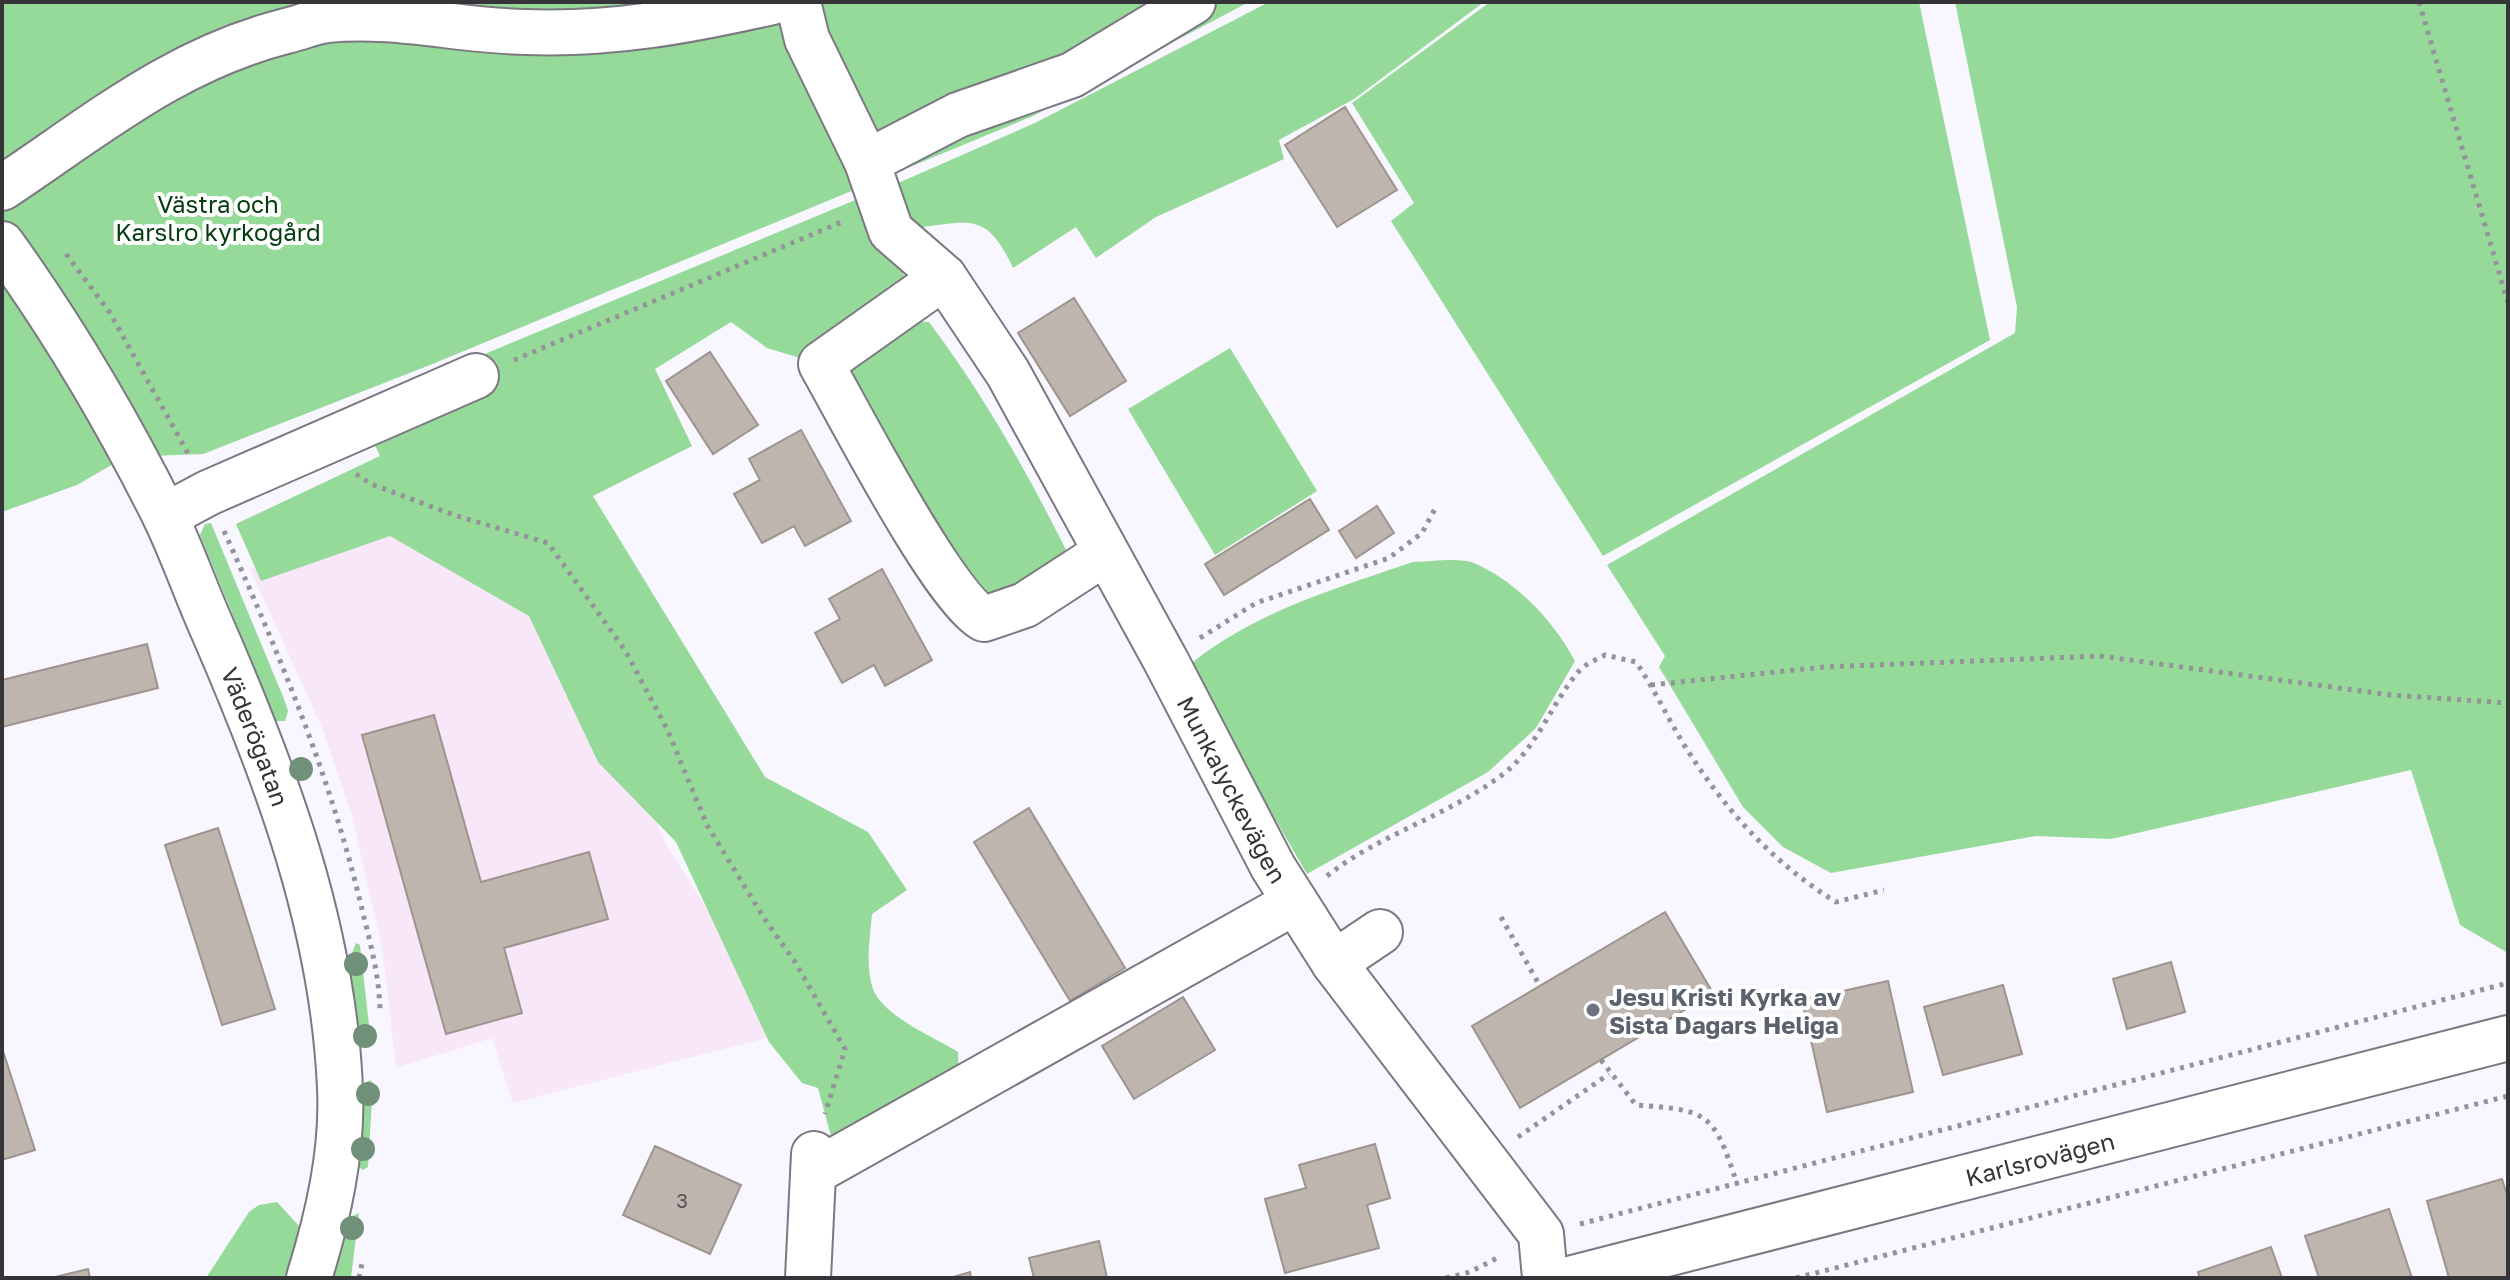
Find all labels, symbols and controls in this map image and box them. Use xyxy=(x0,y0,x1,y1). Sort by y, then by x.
park label: Västra och Karslro kyrkogård xyxy=(115,189,321,246)
street label: Väderögatan xyxy=(216,663,296,810)
street label: Munkalyckevägen xyxy=(1172,691,1294,888)
place label: Jesu Kristi Kyrka av Sista Dagars Heliga xyxy=(1609,982,1842,1039)
marker: Jesu Kristi Kyrka av Sista Dagars Heliga xyxy=(1584,1001,1602,1019)
street label: Karlsrovägen xyxy=(1962,1125,2117,1191)
house number: 3 xyxy=(676,1188,688,1212)

